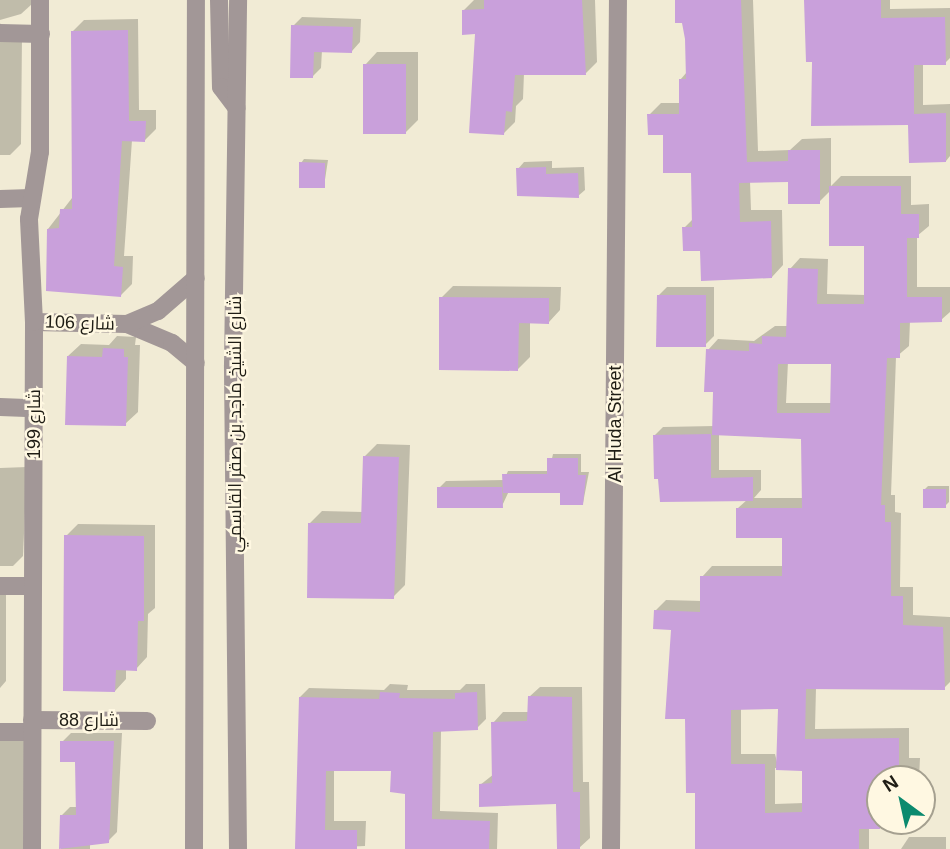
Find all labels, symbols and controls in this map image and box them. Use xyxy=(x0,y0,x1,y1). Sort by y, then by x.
street label: شارع الشيخ ماجد بن صقر القاسمي xyxy=(224,296,246,552)
street label: شارع 106 xyxy=(45,311,115,335)
street label: Al Huda Street xyxy=(604,365,626,483)
street label: شارع 199 xyxy=(23,389,45,459)
street label: شارع 88 xyxy=(59,709,119,731)
north arrow xyxy=(866,765,936,835)
text: N xyxy=(879,771,902,796)

